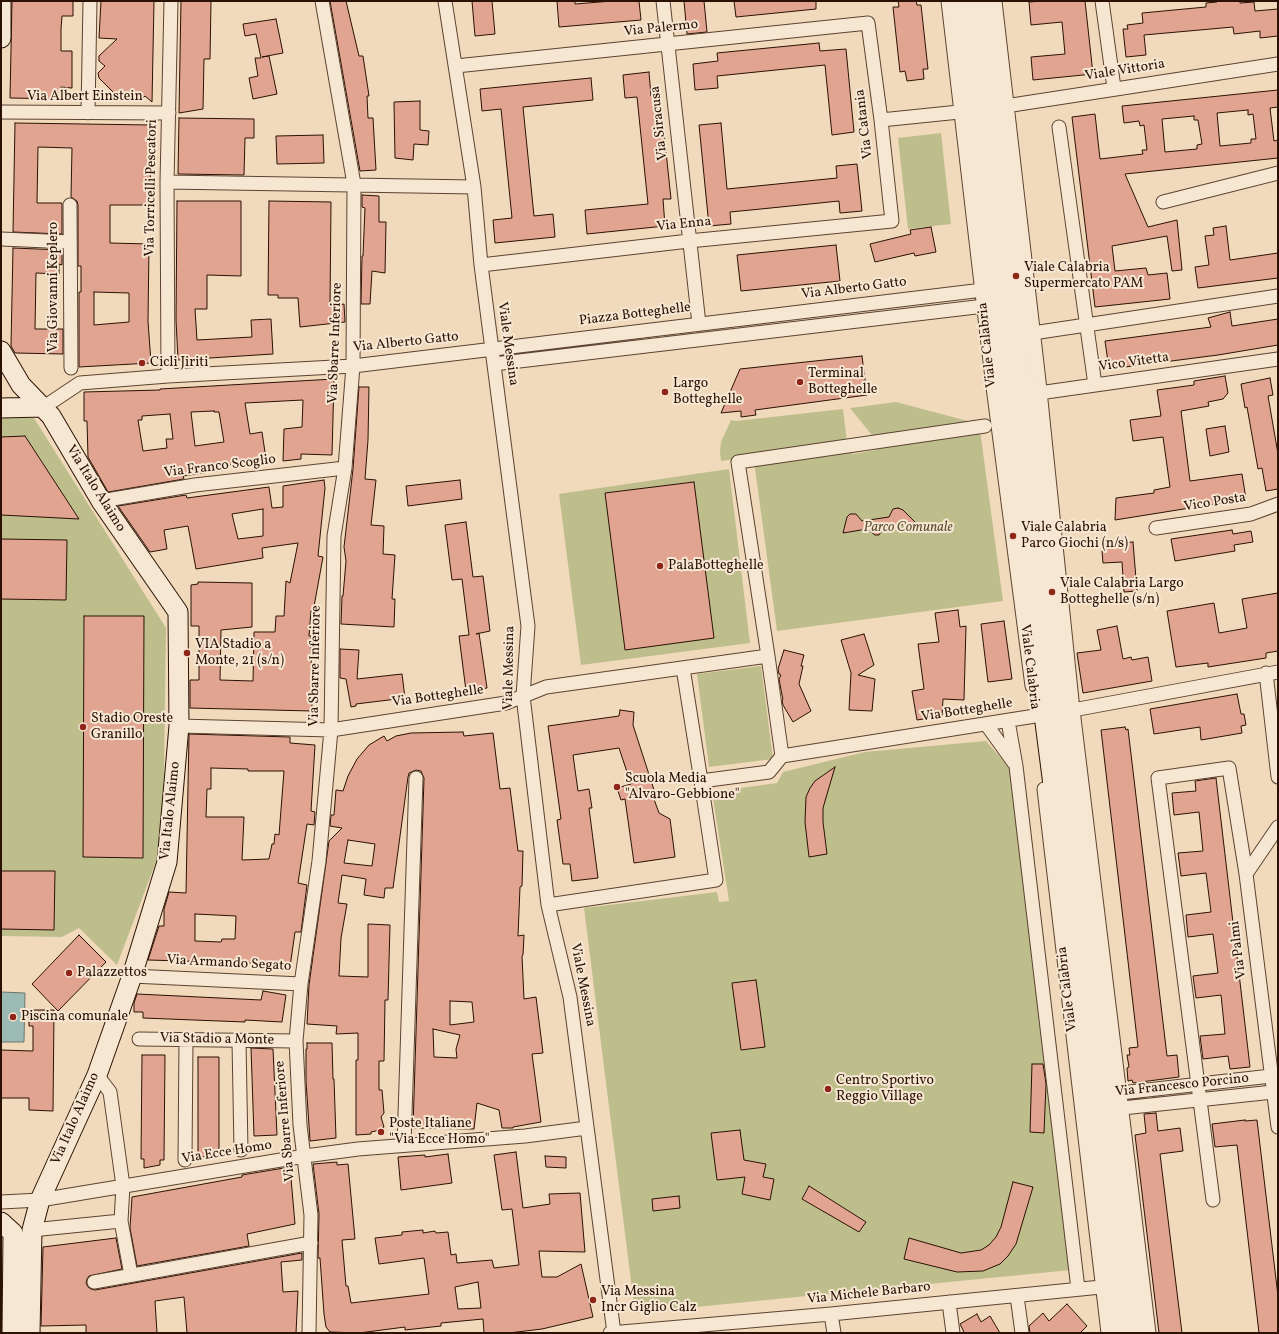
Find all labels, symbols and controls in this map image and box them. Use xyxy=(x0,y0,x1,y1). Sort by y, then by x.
street label: Via Palermo xyxy=(623,17,699,41)
street label: Viale Vittoria xyxy=(1084,56,1166,86)
street label: Via Siracusa xyxy=(648,85,672,161)
street label: Via Catania xyxy=(852,88,878,160)
street label: Via Albert Einstein xyxy=(27,89,143,105)
street label: Via Torricelli Pescatori xyxy=(142,119,162,257)
street label: Via Enna xyxy=(656,214,712,236)
street label: Via Giovanni Keplero xyxy=(46,222,62,352)
place label: Viale Calabria Supermercato PAM xyxy=(1024,260,1143,292)
marker: Viale Calabria Supermercato PAM xyxy=(1011,271,1021,281)
street label: Via Alberto Gatto xyxy=(800,274,908,304)
street label: Via Sbarre Inferiore xyxy=(325,282,347,404)
street label: Piazza Botteghelle xyxy=(578,300,692,330)
street label: Viale Messina xyxy=(493,301,521,387)
street label: Viale Calabria xyxy=(975,302,1001,388)
street label: Via Alberto Gatto xyxy=(352,329,460,357)
street label: Vico Vitetta xyxy=(1098,350,1170,376)
place label: Cicli Jiriti xyxy=(150,355,208,371)
marker: Cicli Jiriti xyxy=(137,358,147,368)
place label: Terminal Botteghelle xyxy=(808,366,877,398)
place label: Largo Botteghelle xyxy=(673,376,742,408)
marker: Terminal Botteghelle xyxy=(795,377,805,387)
marker: Largo Botteghelle xyxy=(660,387,670,397)
street label: Via Italo Alaimo xyxy=(62,442,128,536)
street label: Via Franco Scoglio xyxy=(163,452,277,482)
street label: Vico Posta xyxy=(1183,490,1247,516)
park label: Parco Comunale xyxy=(864,520,952,536)
place label: Viale Calabria Parco Giochi (n/s) xyxy=(1021,520,1128,552)
marker: Viale Calabria Parco Giochi (n/s) xyxy=(1008,531,1018,541)
place label: PalaBotteghelle xyxy=(668,558,764,574)
marker: PalaBotteghelle xyxy=(655,561,665,571)
place label: Viale Calabria Largo Botteghelle (s/n) xyxy=(1060,576,1184,608)
marker: Viale Calabria Largo Botteghelle (s/n) xyxy=(1047,587,1057,597)
street label: Via Sbarre Inferiore xyxy=(307,605,325,727)
street label: Viale Calabria xyxy=(1015,623,1043,711)
street label: Viale Messina xyxy=(501,626,519,710)
place label: VIA Stadio a Monte, 21 (s/n) xyxy=(195,637,284,670)
marker: VIA Stadio a Monte, 21 (s/n) xyxy=(182,648,192,658)
street label: Via Botteghelle xyxy=(391,682,485,712)
street label: Via Botteghelle xyxy=(920,695,1014,727)
place label: Stadio Oreste Granillo xyxy=(91,711,173,744)
marker: Stadio Oreste Granillo xyxy=(78,722,88,732)
street label: Via Italo Alaimo xyxy=(157,761,185,861)
place label: Scuola Media "Alvaro-Gebbione" xyxy=(625,771,739,804)
marker: Scuola Media "Alvaro-Gebbione" xyxy=(612,782,622,792)
street label: Via Palmi xyxy=(1227,920,1251,980)
street label: Viale Messina xyxy=(566,942,598,1028)
street label: Viale Calabria xyxy=(1054,945,1082,1033)
street label: Via Armando Segato xyxy=(166,952,292,976)
place label: Palazzettos xyxy=(77,965,147,981)
marker: Palazzettos xyxy=(64,968,74,978)
place label: Piscina comunale xyxy=(21,1009,128,1025)
marker: Piscina comunale xyxy=(8,1012,18,1022)
street label: Via Stadio a Monte xyxy=(160,1031,274,1049)
street label: Via Sbarre Inferiore xyxy=(272,1060,300,1182)
street label: Via Italo Alaimo xyxy=(48,1070,104,1168)
street label: Via Francesco Porcino xyxy=(1114,1071,1250,1101)
place label: Centro Sportivo Reggio Village xyxy=(836,1073,934,1106)
marker: Centro Sportivo Reggio Village xyxy=(823,1084,833,1094)
place label: Poste Italiane "Via Ecce Homo" xyxy=(389,1116,490,1148)
marker: Poste Italiane "Via Ecce Homo" xyxy=(376,1127,386,1137)
street label: Via Ecce Homo xyxy=(181,1138,273,1168)
street label: Via Michele Barbaro xyxy=(806,1279,932,1309)
place label: Via Messina Incr Giglio Calz xyxy=(601,1284,697,1316)
marker: Via Messina Incr Giglio Calz xyxy=(588,1295,598,1305)

